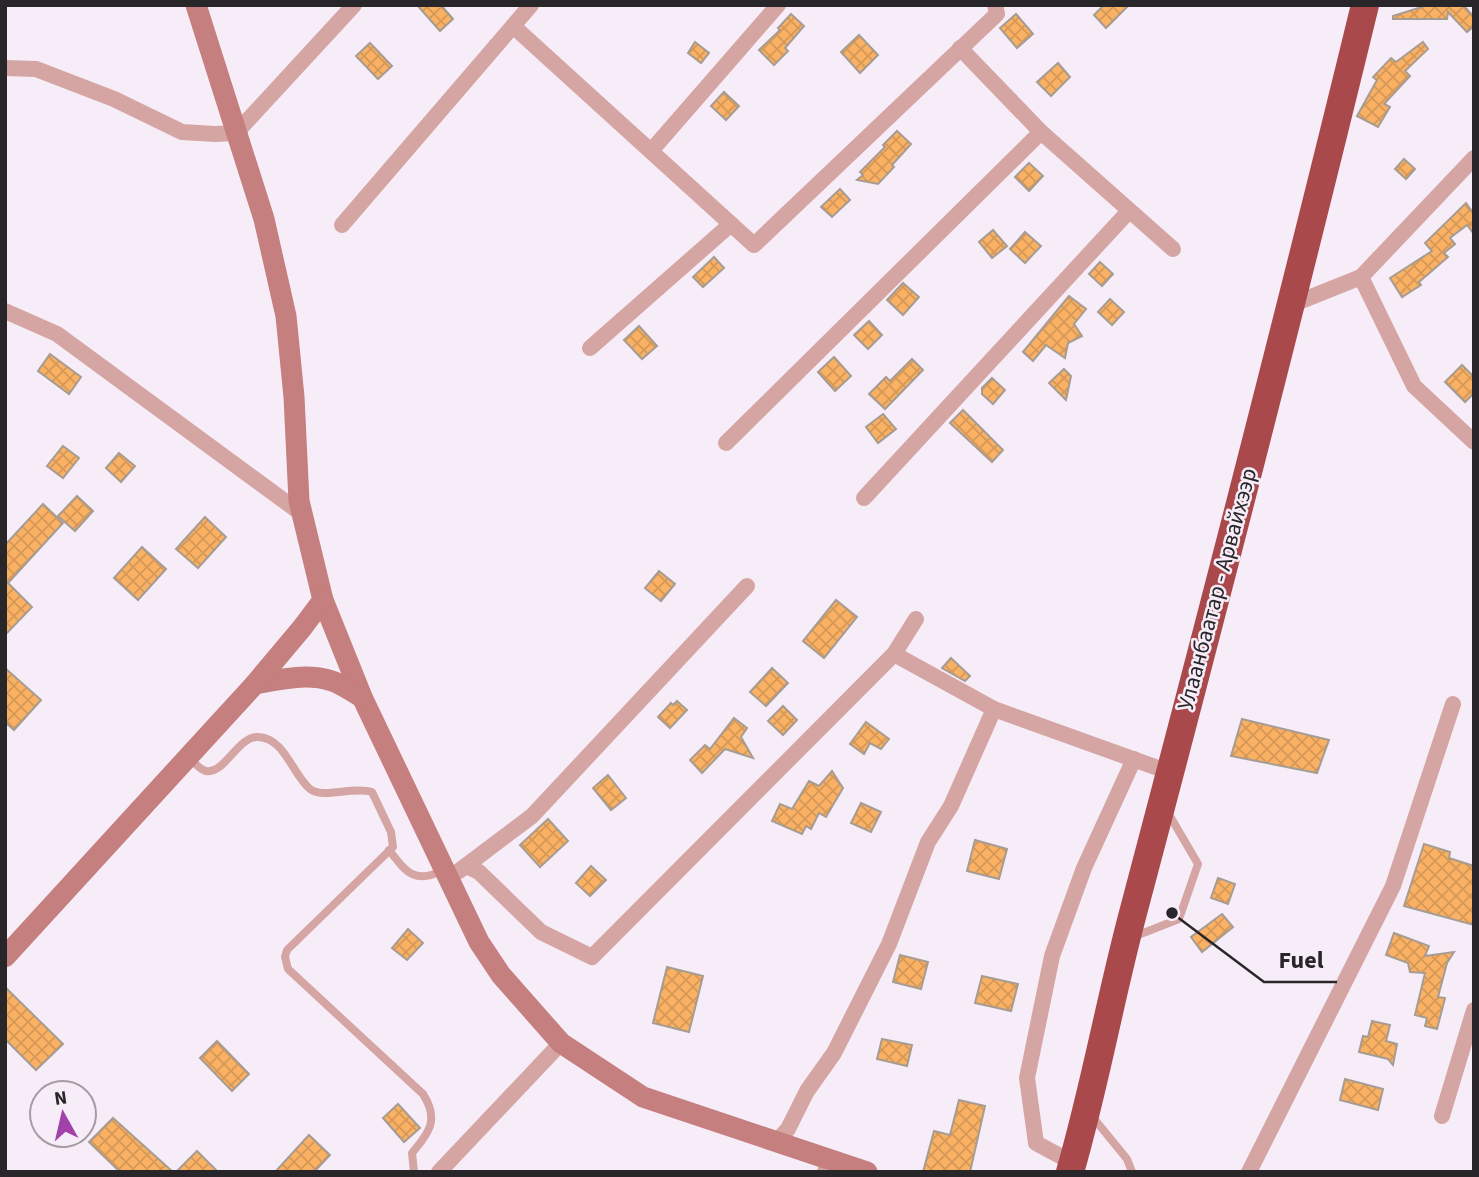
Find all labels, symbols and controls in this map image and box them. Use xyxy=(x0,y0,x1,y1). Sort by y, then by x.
street label: Улаанбаатар - Арвайхээр xyxy=(1169,464,1265,714)
callout: Fuel xyxy=(1264,937,1337,982)
text: Fuel xyxy=(1278,943,1324,978)
north arrow xyxy=(28,1079,98,1149)
text: N xyxy=(53,1084,69,1113)

